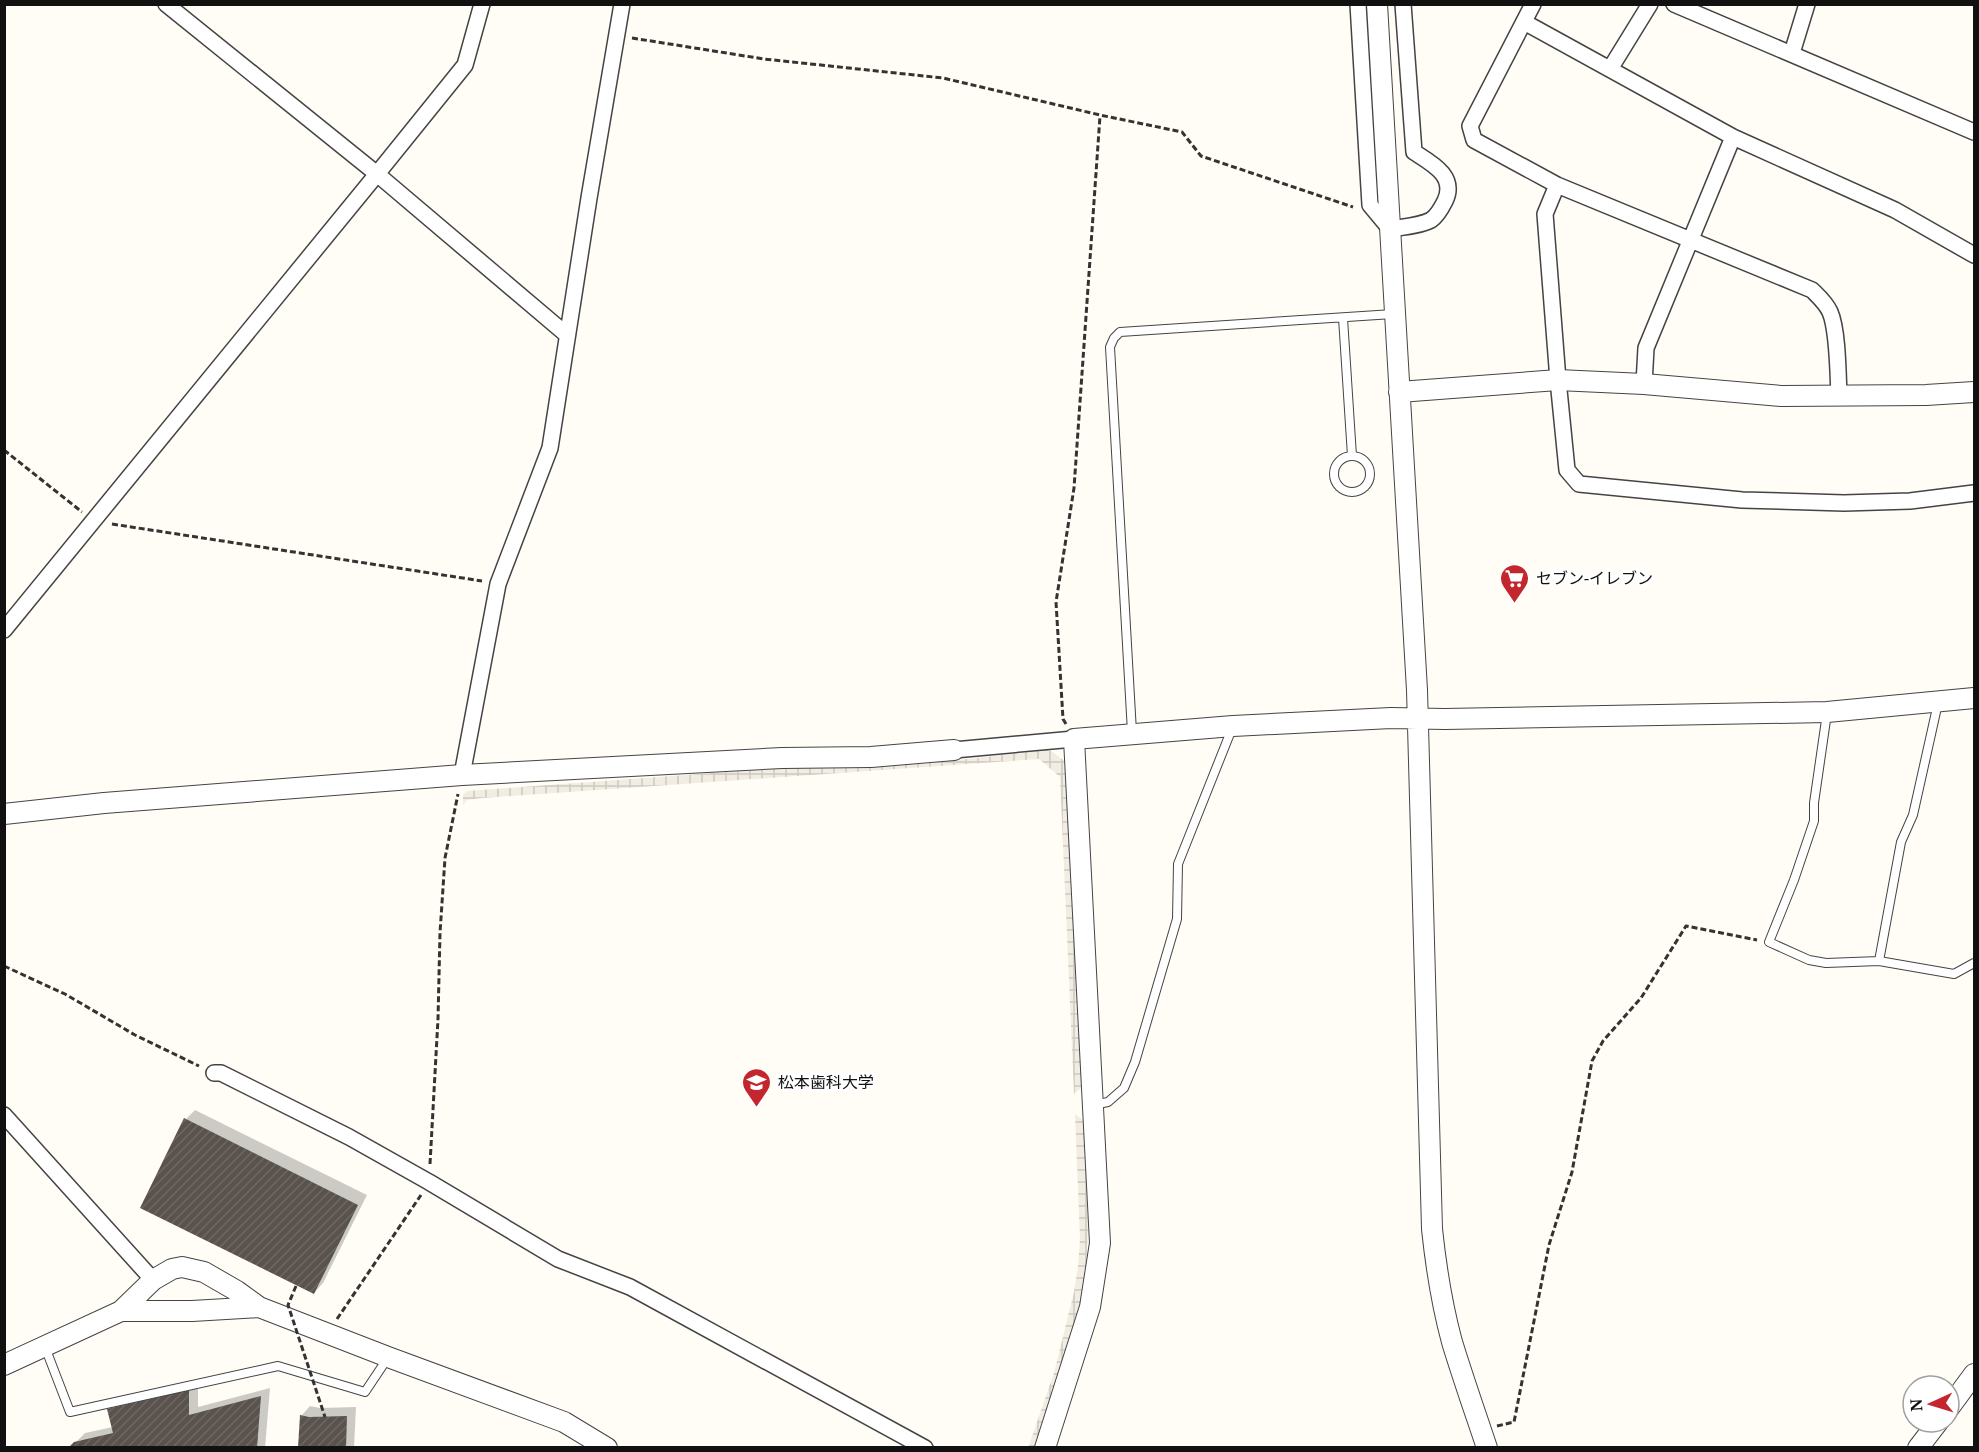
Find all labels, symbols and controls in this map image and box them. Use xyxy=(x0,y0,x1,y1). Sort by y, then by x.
supermarket icon: セブン-イレブン xyxy=(1499,562,1531,604)
place label: セブン-イレブン xyxy=(1536,567,1653,589)
school or university icon: 松本歯科大学 xyxy=(741,1066,773,1108)
place label: 松本歯科大学 xyxy=(778,1071,874,1093)
north arrow xyxy=(1901,1374,1961,1434)
text: N xyxy=(1905,1398,1927,1412)

